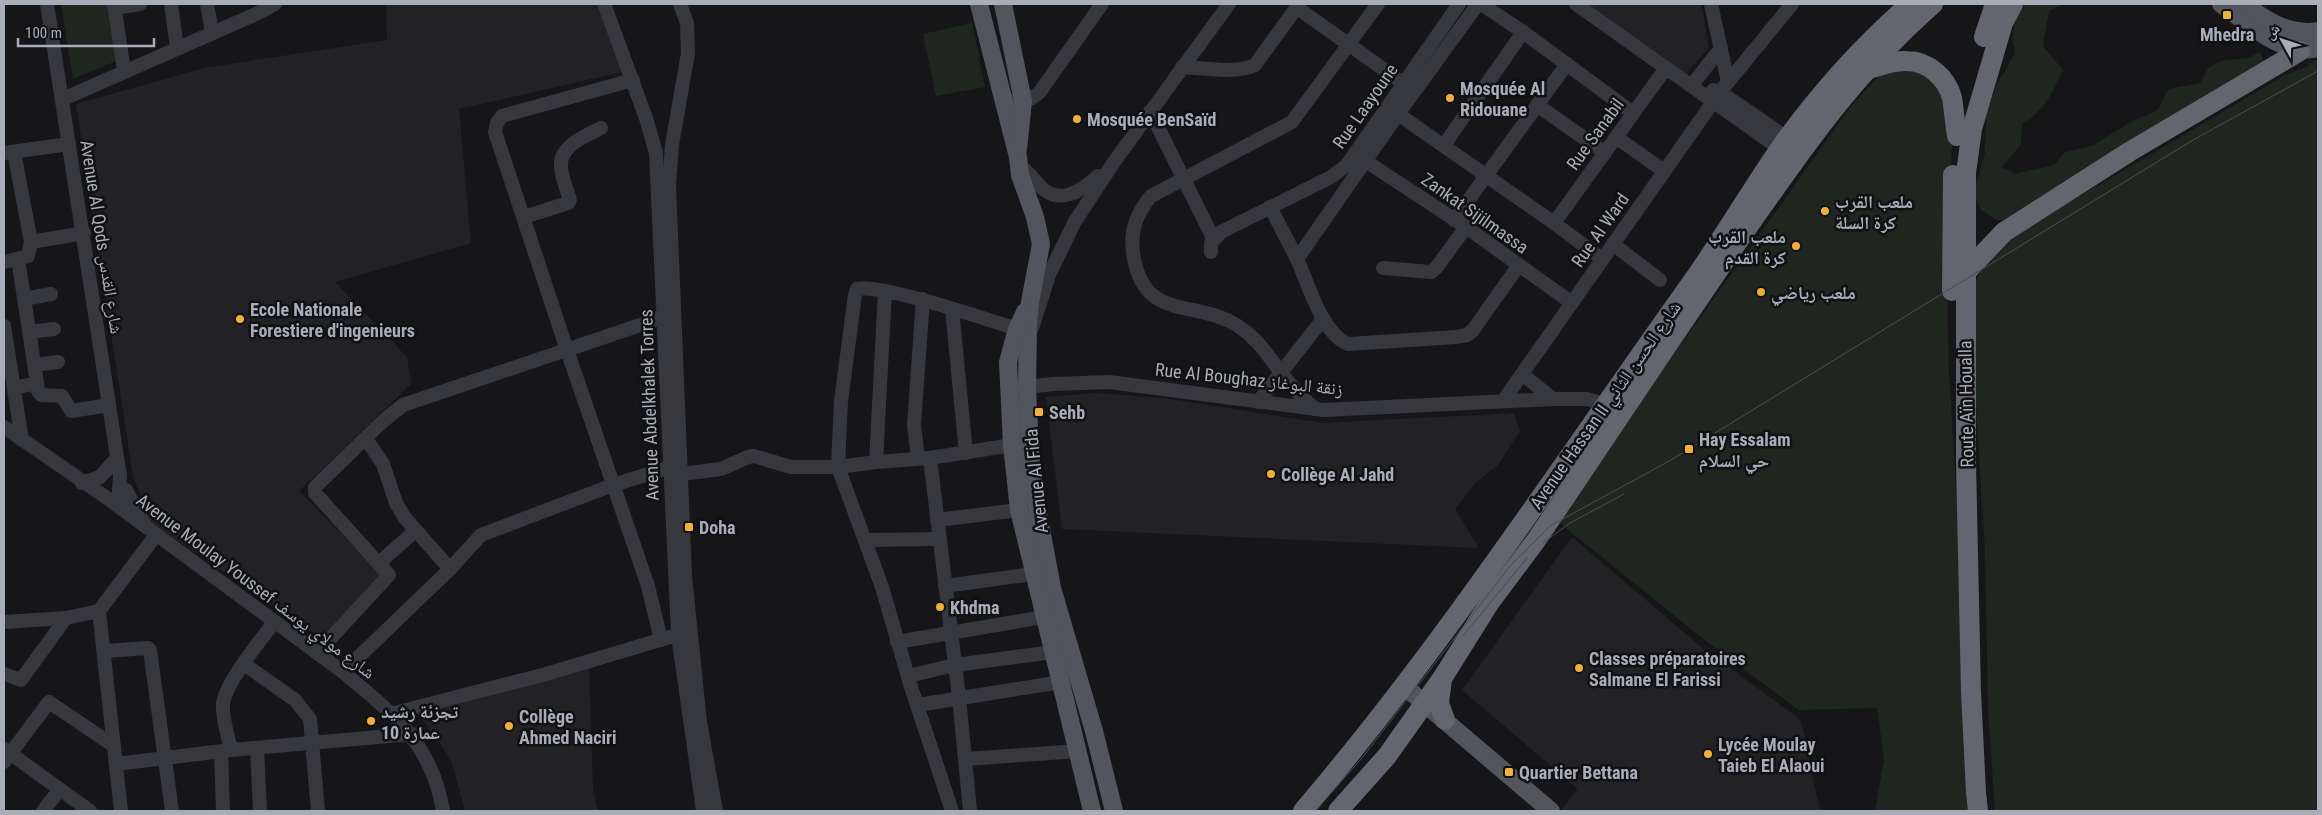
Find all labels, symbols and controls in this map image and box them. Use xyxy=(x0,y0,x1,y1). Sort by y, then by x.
marker: Mhedra xyxy=(2221,9,2233,21)
scale bar xyxy=(18,15,154,47)
north arrow xyxy=(2257,15,2307,65)
text: ش xyxy=(2261,21,2284,43)
text: 100 m xyxy=(25,24,62,42)
place label: Mhedra xyxy=(2200,24,2254,45)
street label: Rue Laayoune xyxy=(1328,60,1402,152)
place label: Mosquée Al Ridouane xyxy=(1460,78,1545,120)
marker: Mosquée Al Ridouane xyxy=(1444,92,1456,104)
street label: Rue Sanabil xyxy=(1562,94,1628,174)
place label: Mosquée BenSaïd xyxy=(1087,109,1216,130)
marker: Mosquée BenSaïd xyxy=(1071,113,1083,125)
street label: Avenue Al Qods شارع القدس xyxy=(75,139,128,336)
street label: Zankat Sijilmassa xyxy=(1417,168,1533,258)
street label: Rue Al Ward xyxy=(1567,189,1633,271)
place label: ملعب القرب كرة السلة xyxy=(1835,191,1913,233)
marker: ملعب القرب كرة السلة xyxy=(1819,205,1831,217)
place label: ملعب القرب كرة القدم xyxy=(1708,226,1786,270)
marker: ملعب القرب كرة القدم xyxy=(1790,240,1802,252)
place label: ملعب رياضي xyxy=(1771,282,1856,307)
marker: ملعب رياضي xyxy=(1755,286,1767,298)
street label: Avenue Hassan II شارع الحسن الثاني xyxy=(1525,297,1689,515)
place label: Ecole Nationale Forestiere d'ingenieurs xyxy=(250,299,415,341)
street label: Avenue Abdelkhalek Torres xyxy=(635,309,663,501)
marker: Ecole Nationale Forestiere d'ingenieurs xyxy=(234,313,246,325)
street label: Route Aïn Houalla xyxy=(1954,340,1978,468)
street label: Rue Al Boughaz زنقة البوغاز xyxy=(1154,359,1344,400)
place label: Sehb xyxy=(1049,402,1085,423)
marker: Sehb xyxy=(1033,406,1045,418)
street label: Avenue Al Fida xyxy=(1020,428,1052,534)
place label: Hay Essalam حي السلام xyxy=(1699,429,1791,475)
marker: Hay Essalam حي السلام xyxy=(1683,443,1695,455)
place label: Collège Al Jahd xyxy=(1281,464,1394,485)
marker: Collège Al Jahd xyxy=(1265,468,1277,480)
street label: Avenue Moulay Youssef شارع مولاي يوسف xyxy=(130,489,380,686)
place label: Doha xyxy=(699,517,735,538)
marker: Doha xyxy=(683,521,695,533)
place label: Khdma xyxy=(950,597,1000,618)
marker: Khdma xyxy=(934,601,946,613)
place label: Classes préparatoires Salmane El Farissi xyxy=(1589,648,1746,690)
marker: Classes préparatoires Salmane El Farissi xyxy=(1573,662,1585,674)
place label: تجزئة رشيد عمارة 10 xyxy=(381,701,458,743)
place label: Collège Ahmed Naciri xyxy=(519,706,616,748)
marker: تجزئة رشيد عمارة 10 xyxy=(365,715,377,727)
marker: Collège Ahmed Naciri xyxy=(503,720,515,732)
place label: Lycée Moulay Taieb El Alaoui xyxy=(1718,734,1825,776)
marker: Lycée Moulay Taieb El Alaoui xyxy=(1702,748,1714,760)
place label: Quartier Bettana xyxy=(1519,762,1638,783)
marker: Quartier Bettana xyxy=(1503,766,1515,778)

